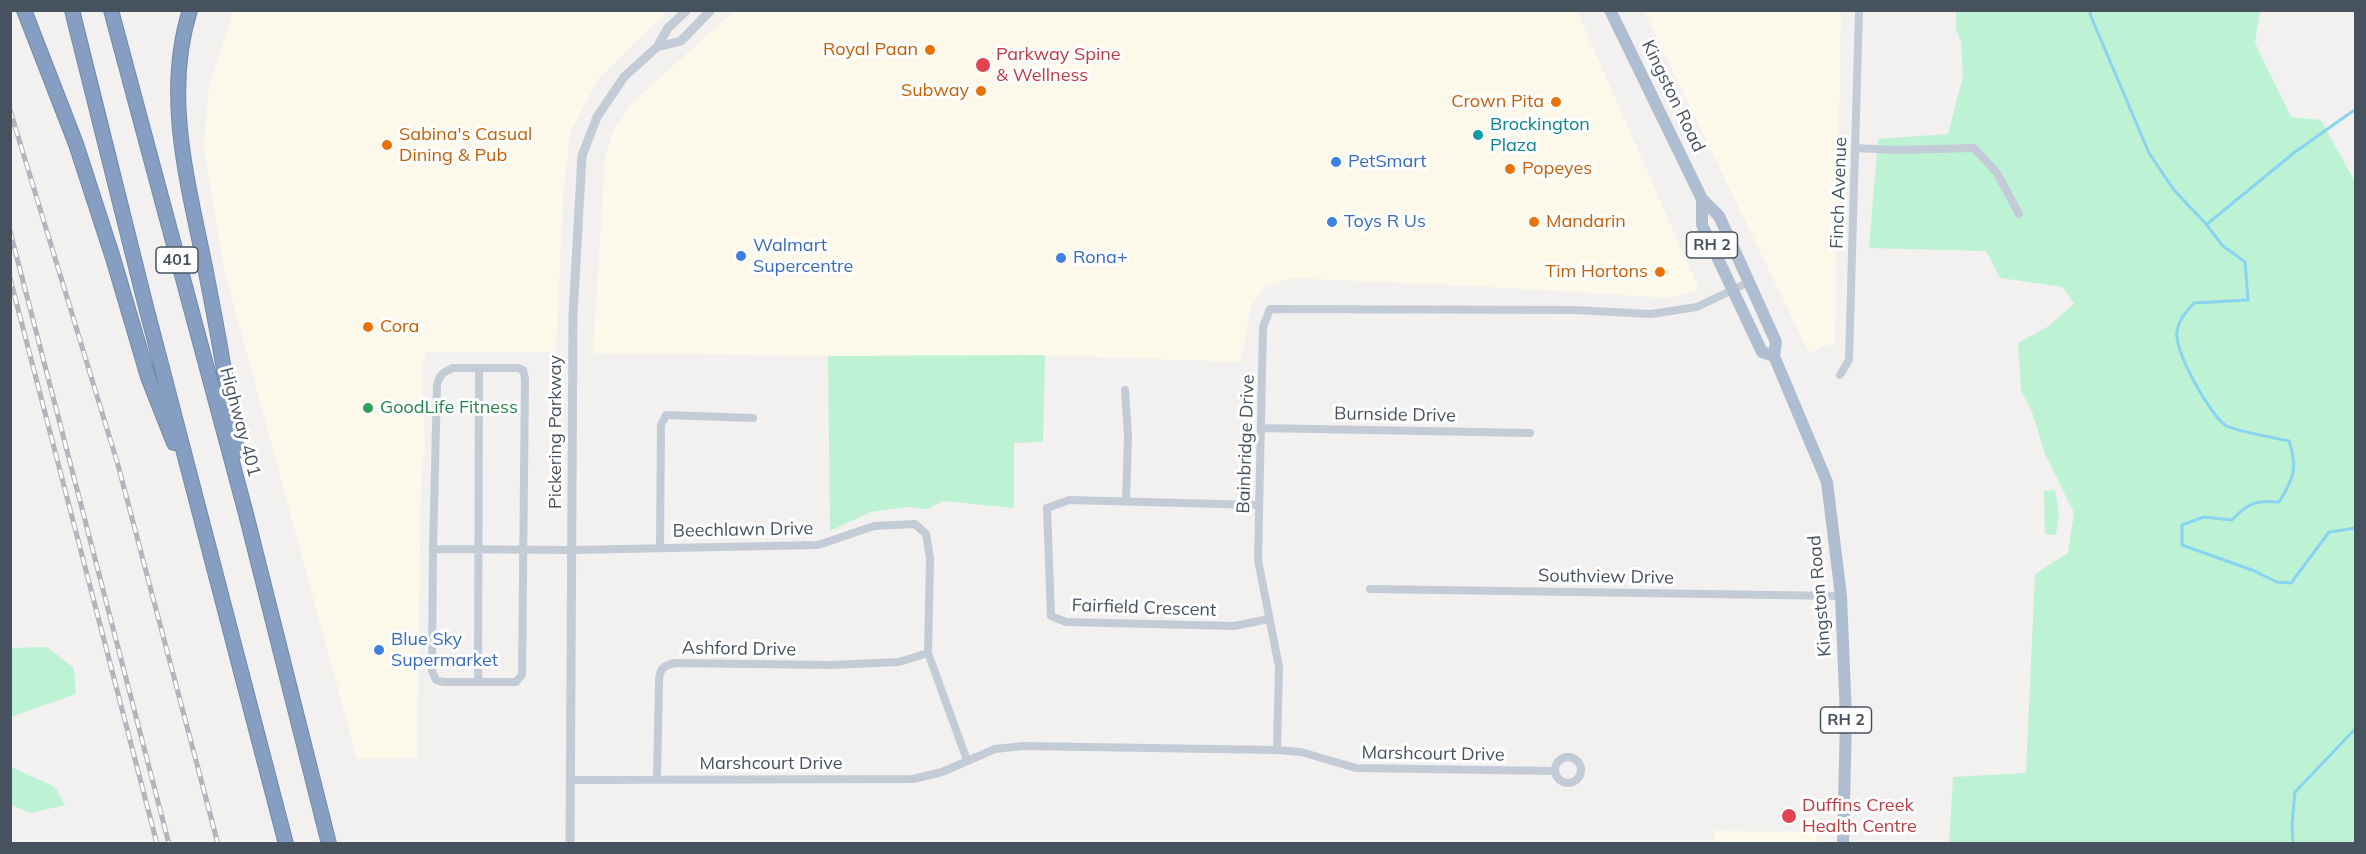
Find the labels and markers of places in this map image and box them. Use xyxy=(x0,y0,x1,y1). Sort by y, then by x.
place label: Royal Paan xyxy=(823,39,918,61)
marker: Royal Paan xyxy=(923,43,937,57)
place label: Parkway Spine & Wellness xyxy=(996,44,1121,86)
marker: Parkway Spine & Wellness xyxy=(974,56,992,74)
place label: Subway xyxy=(901,80,969,102)
marker: Subway xyxy=(974,84,988,98)
place label: Crown Pita xyxy=(1451,91,1544,113)
marker: Crown Pita xyxy=(1549,95,1563,109)
place label: Brockington Plaza xyxy=(1490,114,1590,156)
place label: Sabina's Casual Dining & Pub xyxy=(399,124,532,166)
marker: Brockington Plaza xyxy=(1471,128,1485,142)
marker: Sabina's Casual Dining & Pub xyxy=(380,138,394,152)
place label: PetSmart xyxy=(1348,151,1427,173)
marker: PetSmart xyxy=(1329,155,1343,169)
place label: Popeyes xyxy=(1522,158,1592,180)
marker: Popeyes xyxy=(1503,162,1517,176)
place label: Toys R Us xyxy=(1344,211,1426,233)
place label: Mandarin xyxy=(1546,211,1626,233)
marker: Toys R Us xyxy=(1325,215,1339,229)
marker: Mandarin xyxy=(1527,215,1541,229)
place label: Walmart Supercentre xyxy=(753,235,853,278)
place label: Rona+ xyxy=(1073,247,1128,269)
marker: Walmart Supercentre xyxy=(734,249,748,263)
marker: Rona+ xyxy=(1054,251,1068,265)
place label: Tim Hortons xyxy=(1545,261,1648,283)
marker: Tim Hortons xyxy=(1653,265,1667,279)
place label: Cora xyxy=(380,316,419,338)
marker: Cora xyxy=(361,320,375,334)
place label: GoodLife Fitness xyxy=(380,397,518,419)
marker: GoodLife Fitness xyxy=(361,401,375,415)
place label: Blue Sky Supermarket xyxy=(391,629,498,672)
marker: Blue Sky Supermarket xyxy=(372,643,386,657)
place label: Duffins Creek Health Centre xyxy=(1802,795,1917,838)
marker: Duffins Creek Health Centre xyxy=(1780,807,1798,825)

